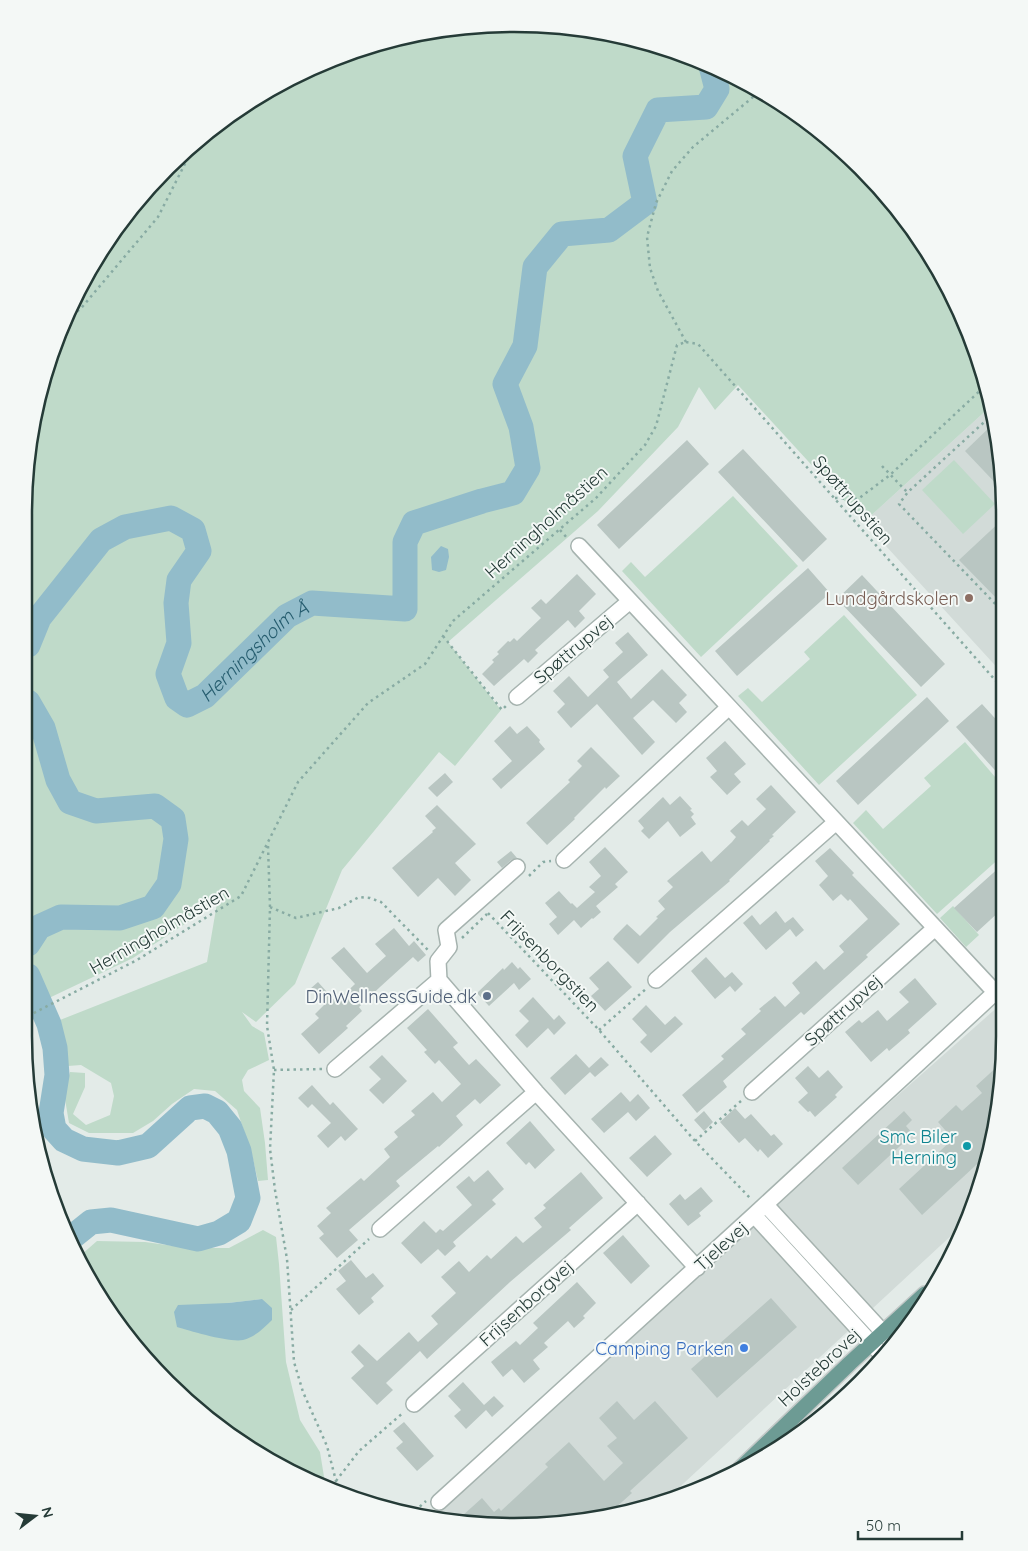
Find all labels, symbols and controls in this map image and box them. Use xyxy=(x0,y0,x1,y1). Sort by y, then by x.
street label: Spøttrupstien xyxy=(808,451,898,549)
street label: Herningholmåstien xyxy=(480,461,612,583)
place label: Lundgårdskolen xyxy=(825,587,959,610)
marker: Lundgårdskolen xyxy=(963,592,975,604)
water label: Herningsholm Å xyxy=(194,595,312,707)
street label: Spøttrupvej xyxy=(529,609,617,689)
street label: Herningholmåstien xyxy=(85,881,233,979)
street label: Frijsenborgstien xyxy=(495,905,605,1017)
street label: Spøttrupvej xyxy=(799,969,887,1051)
place label: DinWellnessGuide.dk xyxy=(305,985,477,1008)
marker: DinWellnessGuide.dk xyxy=(481,990,493,1002)
place label: Smc Biler Herning xyxy=(880,1125,957,1169)
marker: Smc Biler Herning xyxy=(961,1140,973,1152)
street label: Tjelevej xyxy=(689,1216,753,1276)
street label: Frijsenborgvej xyxy=(474,1255,578,1351)
street label: Holstebrovej xyxy=(773,1323,865,1411)
place label: Camping Parken xyxy=(595,1337,734,1360)
marker: Camping Parken xyxy=(738,1342,750,1354)
north arrow xyxy=(10,1491,60,1541)
text: N xyxy=(37,1505,58,1520)
scale bar xyxy=(858,1508,962,1540)
text: 50 m xyxy=(866,1516,901,1535)

